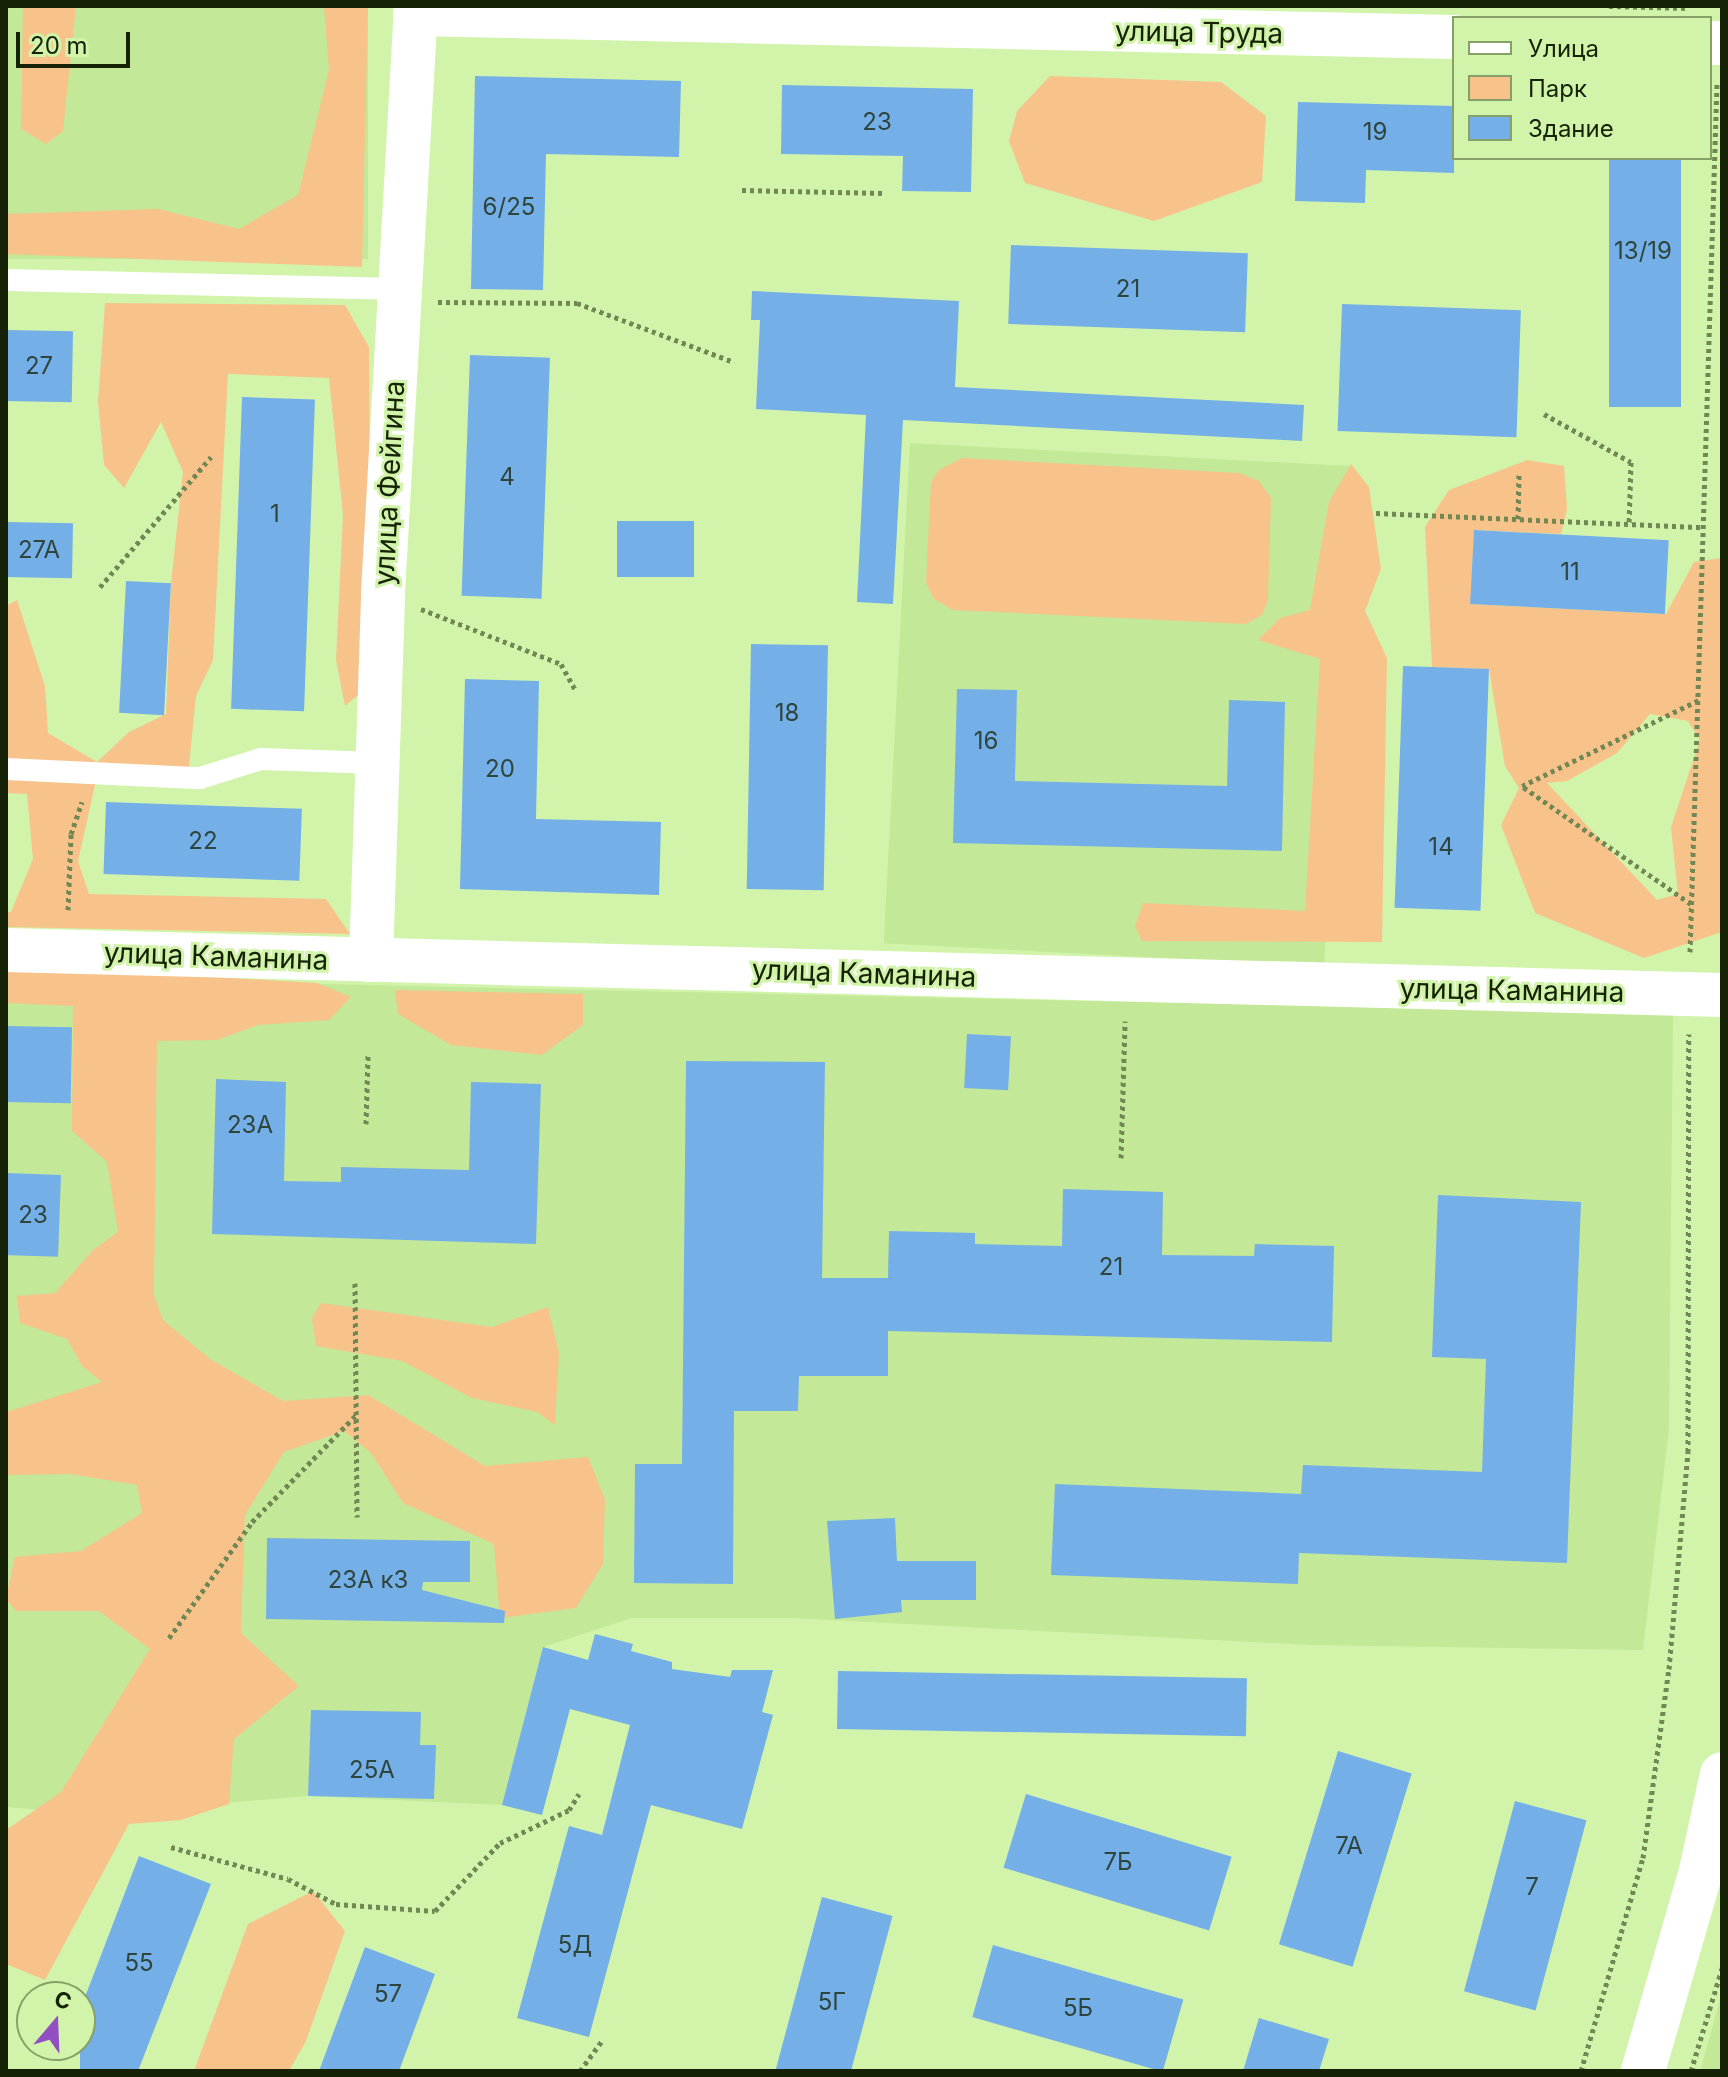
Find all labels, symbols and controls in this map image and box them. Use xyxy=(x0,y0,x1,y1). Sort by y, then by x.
street label: улица Труда xyxy=(1115,14,1283,50)
scale bar xyxy=(20,16,134,66)
legend xyxy=(1452,16,1712,160)
text: 20 m xyxy=(30,31,88,60)
text: Улица xyxy=(1528,34,1599,63)
text: Парк xyxy=(1528,74,1587,103)
house number: 23 xyxy=(862,108,892,136)
text: Здание xyxy=(1528,114,1614,143)
house number: 19 xyxy=(1363,118,1387,146)
house number: 6/25 xyxy=(483,193,535,221)
house number: 13/19 xyxy=(1614,237,1672,265)
house number: 21 xyxy=(1116,275,1140,303)
house number: 27 xyxy=(25,352,53,380)
street label: улица Фейгина xyxy=(367,380,411,586)
house number: 4 xyxy=(499,463,515,491)
house number: 1 xyxy=(270,500,280,528)
house number: 27А xyxy=(18,536,60,564)
house number: 11 xyxy=(1560,558,1580,586)
house number: 18 xyxy=(775,699,799,727)
house number: 16 xyxy=(974,727,998,755)
house number: 20 xyxy=(485,755,515,783)
house number: 22 xyxy=(188,827,218,855)
house number: 14 xyxy=(1428,833,1454,861)
street label: улица Каманина xyxy=(103,935,329,977)
street label: улица Каманина xyxy=(751,952,977,994)
street label: улица Каманина xyxy=(1399,971,1625,1009)
house number: 23А xyxy=(227,1111,273,1139)
house number: 23 xyxy=(18,1201,48,1229)
house number: 21 xyxy=(1099,1253,1123,1281)
house number: 23А к3 xyxy=(328,1566,408,1594)
house number: 25А xyxy=(349,1756,395,1784)
house number: 7А xyxy=(1335,1832,1363,1860)
house number: 7Б xyxy=(1103,1848,1133,1876)
house number: 7 xyxy=(1525,1873,1539,1901)
house number: 5Д xyxy=(558,1931,592,1959)
house number: 55 xyxy=(124,1949,154,1977)
house number: 57 xyxy=(374,1980,402,2008)
north arrow xyxy=(16,1981,96,2061)
text: С xyxy=(51,1985,75,2015)
house number: 5Г xyxy=(818,1988,846,2016)
house number: 5Б xyxy=(1063,1994,1093,2022)

